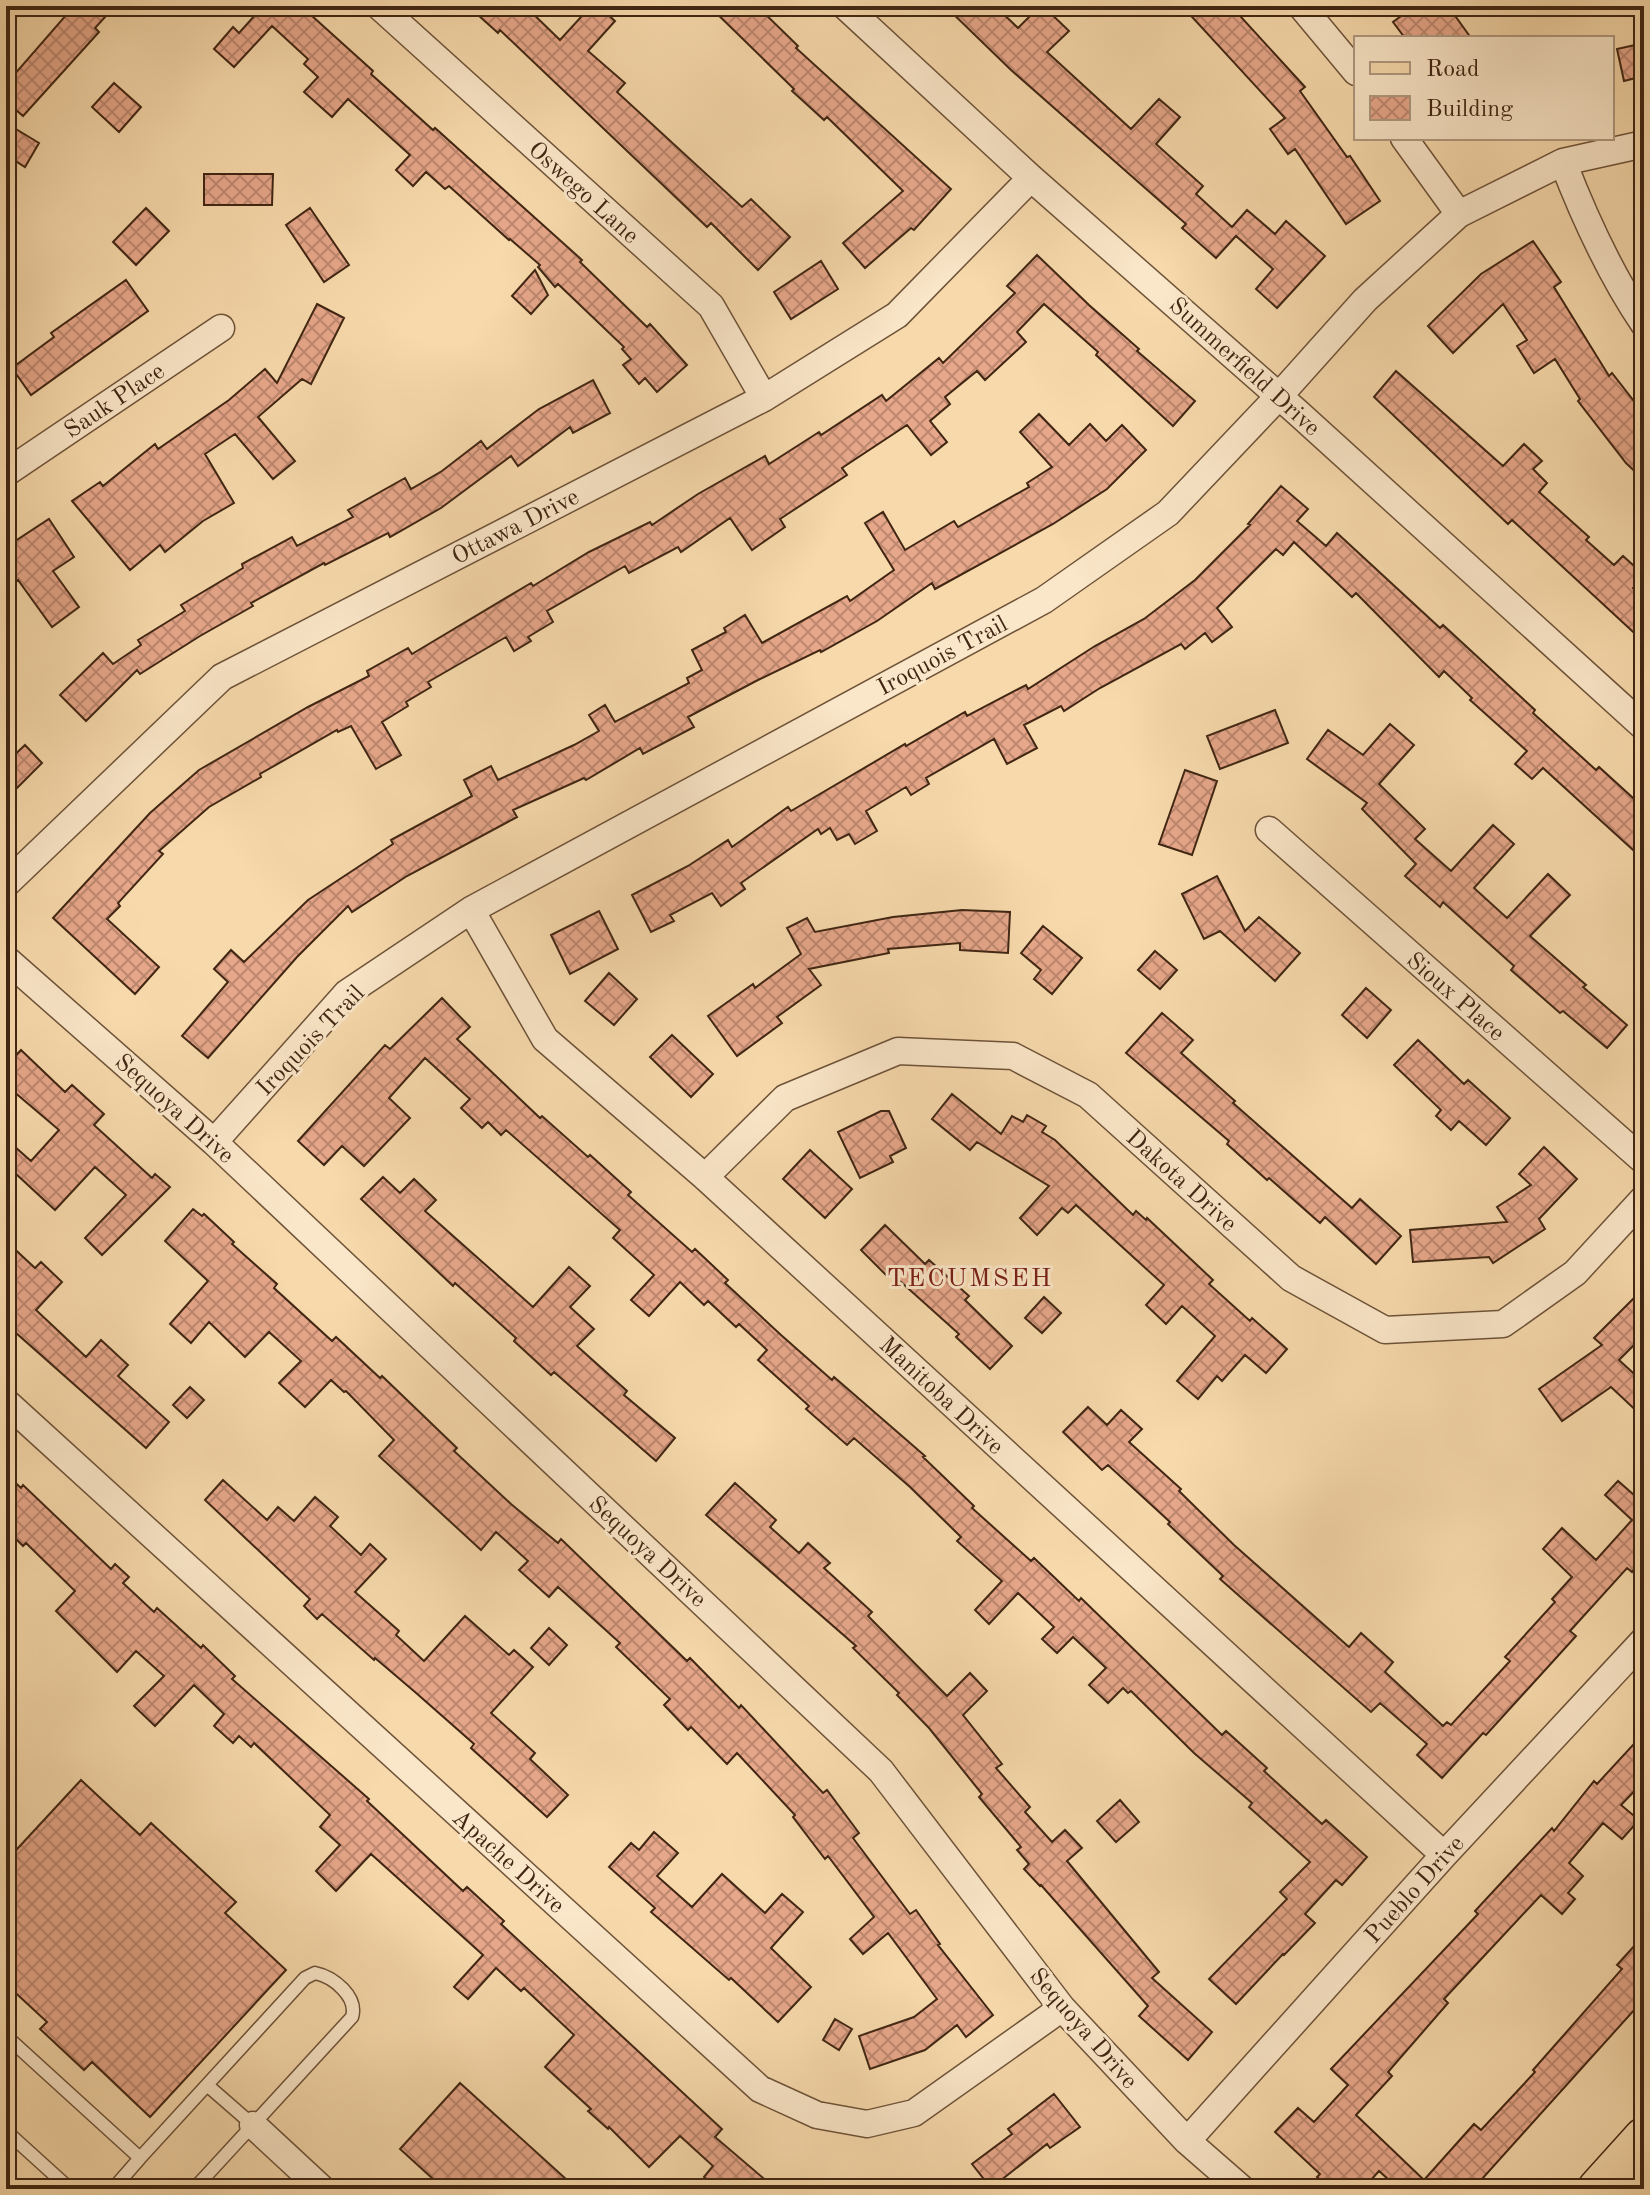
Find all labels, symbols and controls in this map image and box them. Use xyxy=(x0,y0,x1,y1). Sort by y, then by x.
legend xyxy=(1354,36,1614,140)
text: Road xyxy=(1426,58,1479,82)
text: Building xyxy=(1426,98,1513,122)
street label: Oswego Lane xyxy=(523,138,642,249)
street label: Summerfield Drive xyxy=(1164,294,1324,441)
street label: Sauk Place xyxy=(61,360,169,444)
street label: Ottawa Drive xyxy=(449,486,583,570)
street label: Iroquois Trail xyxy=(874,613,1012,701)
street label: Sioux Place xyxy=(1401,949,1508,1046)
street label: Iroquois Trail xyxy=(253,981,370,1101)
street label: Sequoya Drive xyxy=(110,1050,238,1169)
street label: Dakota Drive xyxy=(1121,1126,1241,1237)
district label: TECUMSEH xyxy=(887,1266,1053,1292)
street label: Manitoba Drive xyxy=(874,1333,1007,1460)
street label: Sequoya Drive xyxy=(583,1492,710,1613)
street label: Apache Drive xyxy=(447,1806,568,1919)
street label: Pueblo Drive xyxy=(1361,1832,1470,1949)
street label: Sequoya Drive xyxy=(1024,1965,1141,2094)

